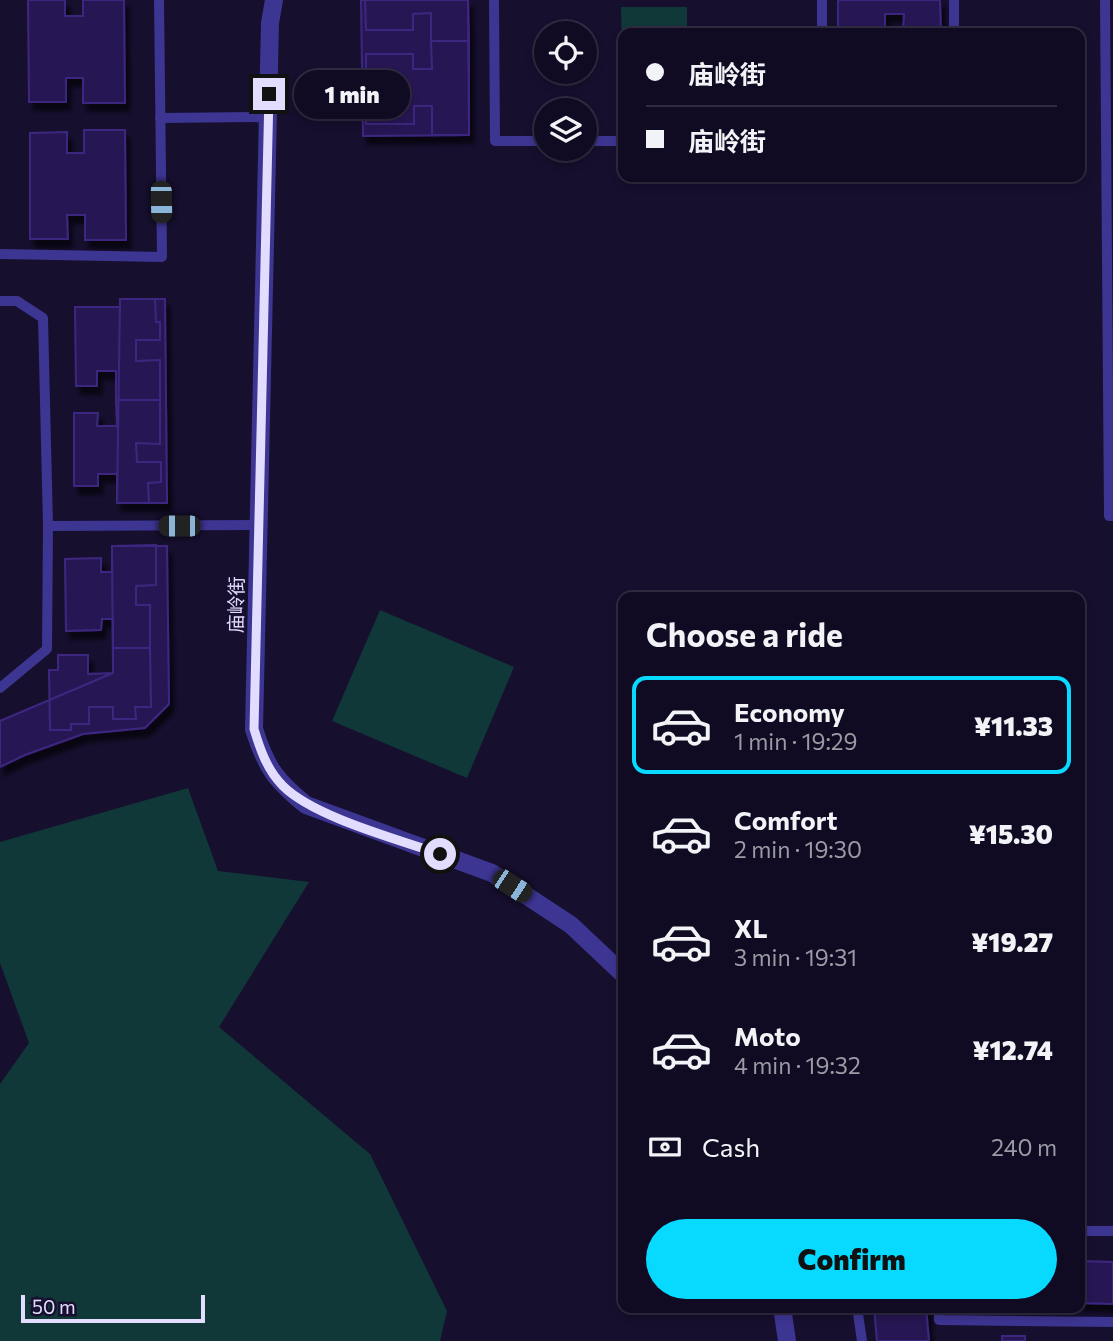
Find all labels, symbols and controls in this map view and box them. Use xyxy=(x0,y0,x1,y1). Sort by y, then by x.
map controls xyxy=(534,21,597,161)
button: locate xyxy=(534,21,597,84)
text: 庙岭街 xyxy=(688,58,766,89)
callout: 1 min xyxy=(294,70,409,119)
route end xyxy=(253,78,285,110)
text: 1 min xyxy=(324,80,380,108)
button: layers xyxy=(534,98,597,161)
text: 庙岭街 xyxy=(688,125,766,156)
car xyxy=(151,181,172,223)
car xyxy=(159,516,201,537)
street label: 庙岭街 xyxy=(224,576,247,634)
text: Choose a ride xyxy=(646,614,843,654)
icon: car xyxy=(650,694,713,757)
text: Economy xyxy=(734,696,845,727)
text: ¥11.33 xyxy=(974,710,1053,741)
text: 1 min · 19:29 xyxy=(734,727,858,755)
icon: car xyxy=(650,802,713,865)
text: Comfort xyxy=(734,804,837,835)
text: ¥15.30 xyxy=(969,818,1053,849)
text: 2 min · 19:30 xyxy=(734,835,862,863)
route start xyxy=(424,838,456,870)
car xyxy=(489,866,536,906)
icon: car xyxy=(650,910,713,973)
text: XL xyxy=(734,912,768,943)
text: ¥19.27 xyxy=(971,926,1053,957)
text: 3 min · 19:31 xyxy=(734,943,857,971)
icon: car xyxy=(650,1018,713,1081)
text: Moto xyxy=(734,1020,801,1051)
text: ¥12.74 xyxy=(973,1034,1053,1065)
text: 4 min · 19:32 xyxy=(734,1051,861,1079)
icon: cash xyxy=(646,1128,684,1166)
text: Cash xyxy=(702,1131,760,1162)
text: 240 m xyxy=(991,1133,1057,1161)
button: Confirm xyxy=(646,1219,1057,1299)
scale bar xyxy=(21,1292,205,1324)
text: 50 m xyxy=(32,1295,76,1318)

